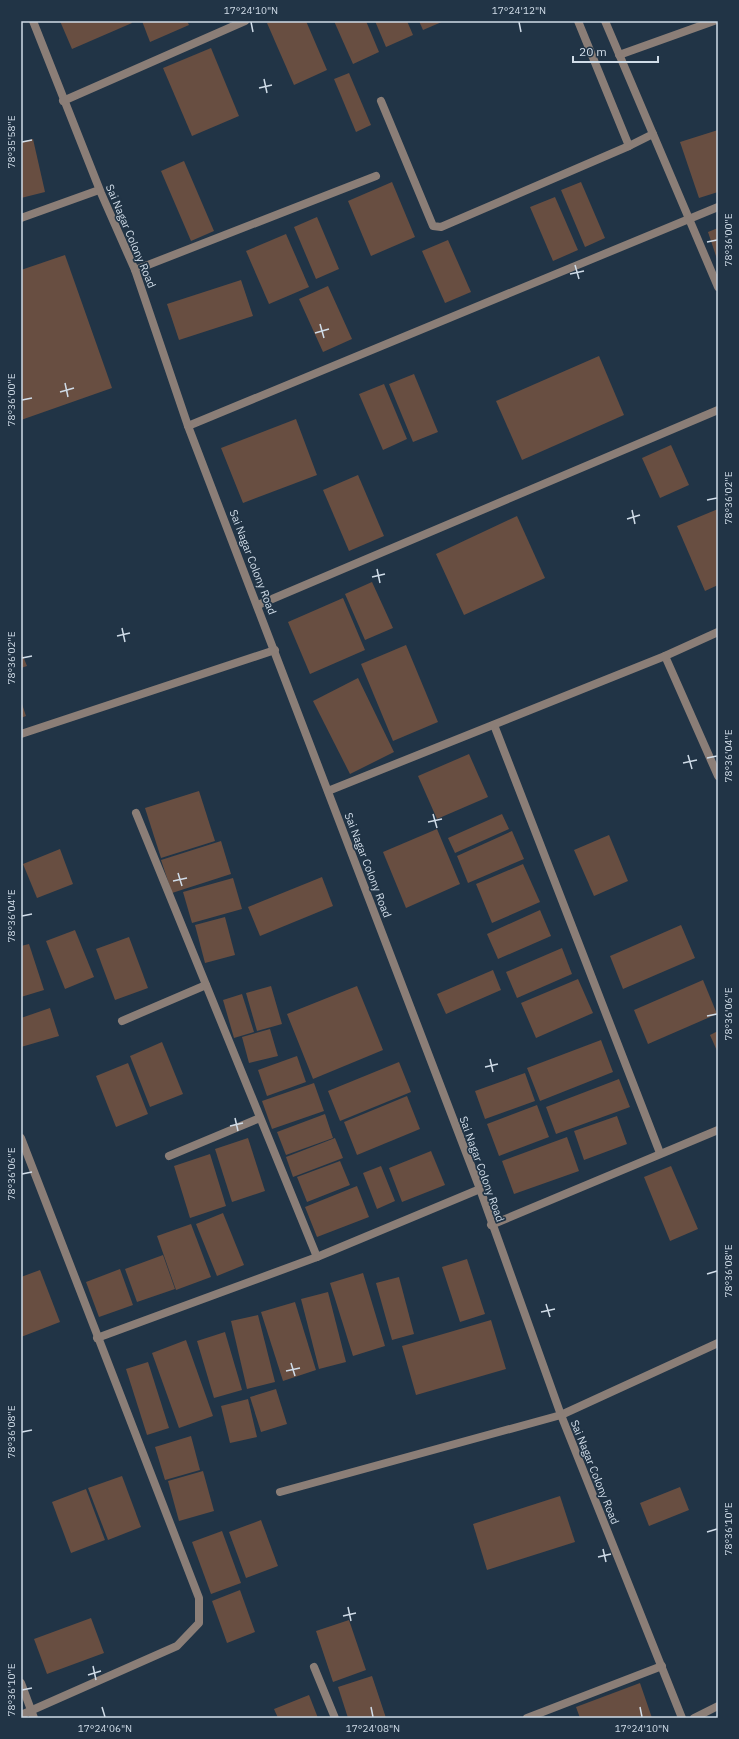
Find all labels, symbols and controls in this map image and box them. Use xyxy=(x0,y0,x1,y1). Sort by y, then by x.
text: 17°24'10"N xyxy=(224,4,278,17)
text: 17°24'12"N xyxy=(492,4,546,17)
scale bar xyxy=(573,38,658,64)
text: 20 m xyxy=(579,44,607,59)
text: 78°35'58"E xyxy=(5,115,18,169)
street label: Sai Nagar Colony Road xyxy=(103,182,159,290)
text: 78°36'00"E xyxy=(722,213,735,267)
text: 78°36'00"E xyxy=(5,373,18,427)
text: 78°36'02"E xyxy=(722,471,735,525)
street label: Sai Nagar Colony Road xyxy=(227,508,279,616)
text: 78°36'02"E xyxy=(5,631,18,685)
text: 78°36'04"E xyxy=(722,729,735,783)
street label: Sai Nagar Colony Road xyxy=(342,811,394,919)
text: 78°36'04"E xyxy=(5,889,18,943)
text: 78°36'06"E xyxy=(722,987,735,1041)
street label: Sai Nagar Colony Road xyxy=(456,1114,508,1224)
text: 78°36'06"E xyxy=(5,1147,18,1201)
text: 78°36'08"E xyxy=(722,1244,735,1298)
text: 78°36'08"E xyxy=(5,1405,18,1459)
street label: Sai Nagar Colony Road xyxy=(568,1418,622,1526)
text: 78°36'10"E xyxy=(722,1502,735,1556)
text: 78°36'10"E xyxy=(5,1663,18,1717)
text: 17°24'06"N xyxy=(78,1722,132,1735)
text: 17°24'08"N xyxy=(346,1722,400,1735)
text: 17°24'10"N xyxy=(615,1722,669,1735)

